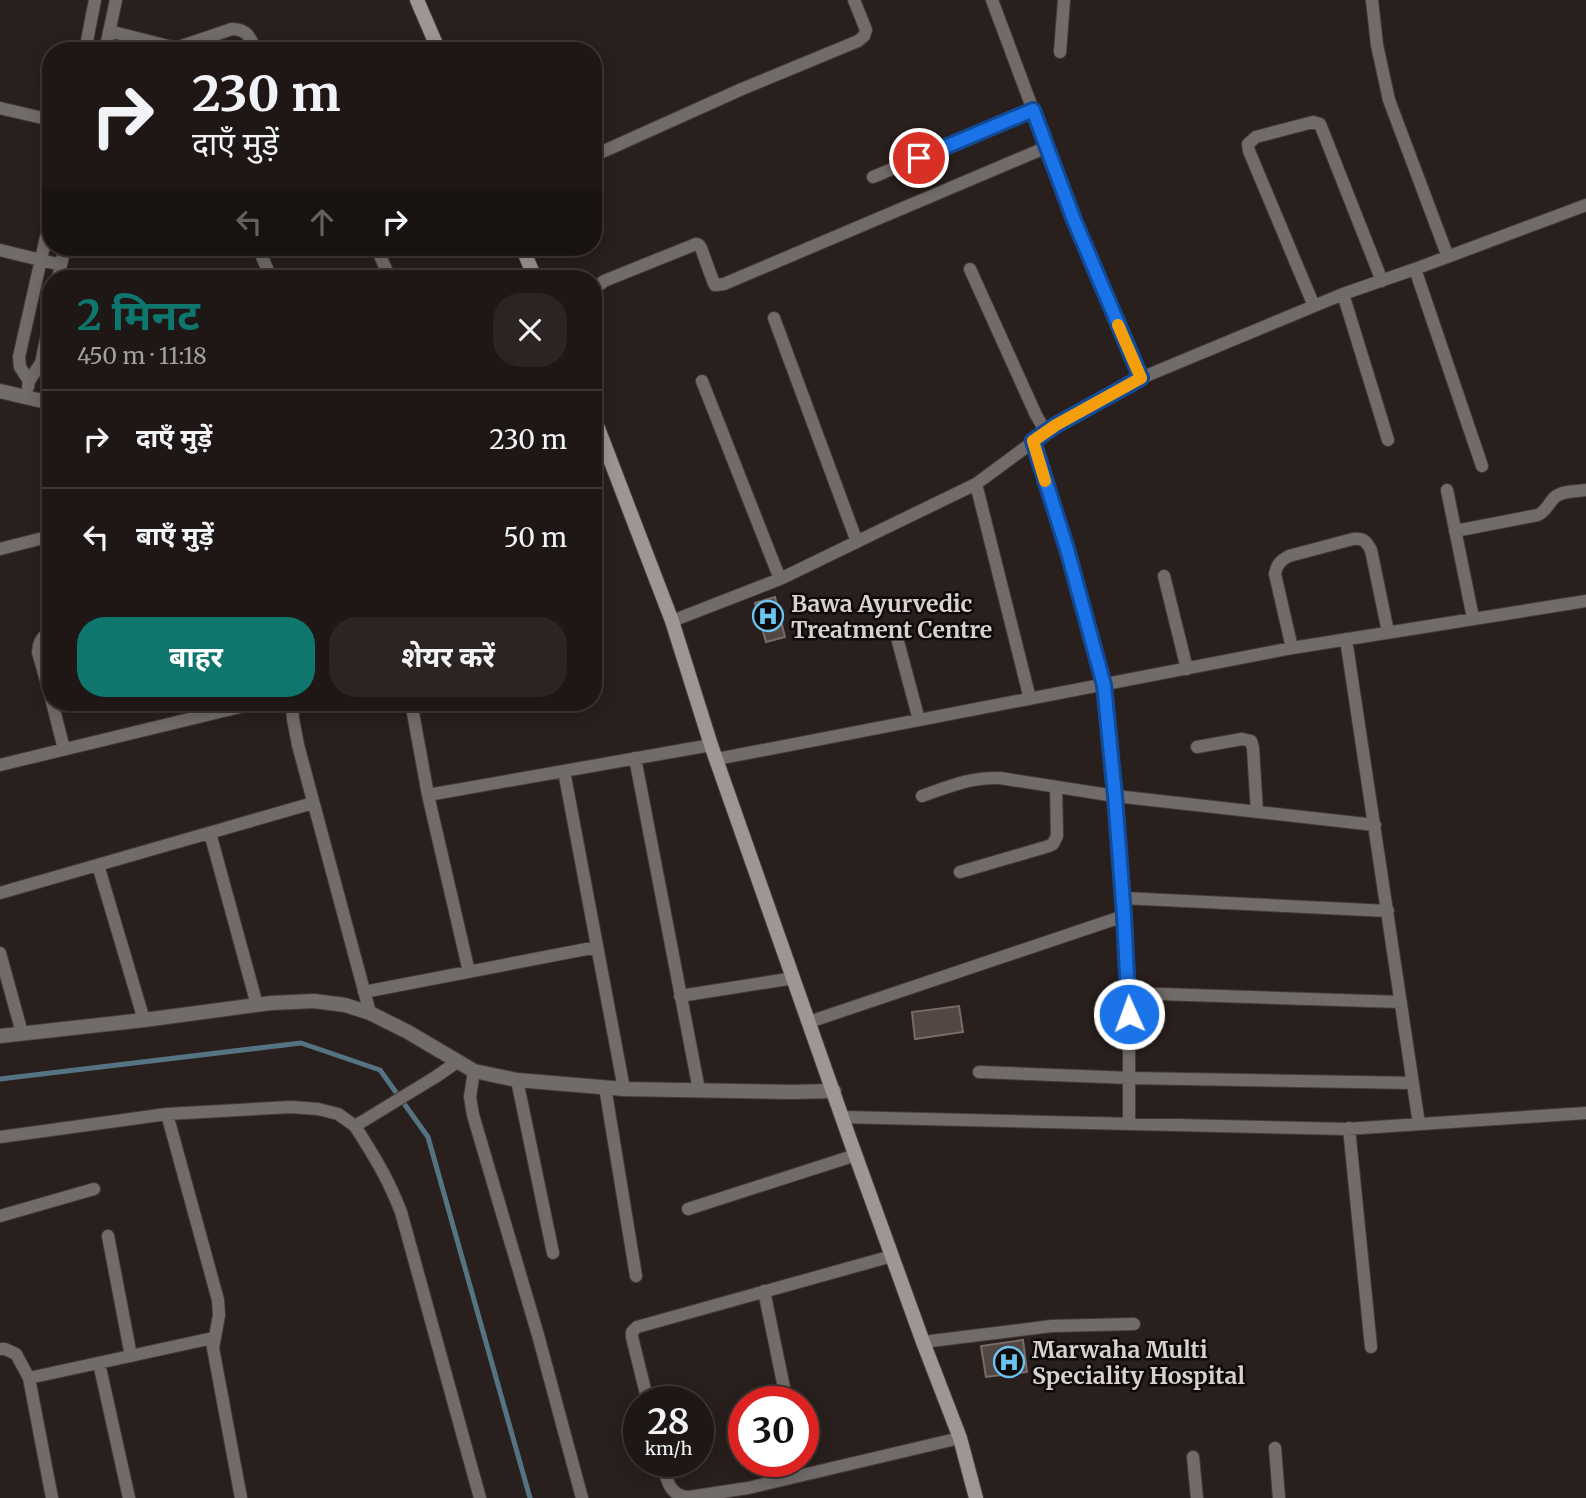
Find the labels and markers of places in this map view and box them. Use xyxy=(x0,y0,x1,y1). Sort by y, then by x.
pin xyxy=(889,128,949,188)
place label: Bawa Ayurvedic Treatment Centre xyxy=(791,589,992,644)
hospital icon: Bawa Ayurvedic Treatment Centre xyxy=(751,599,785,633)
place label: Marwaha Multi Speciality Hospital xyxy=(1032,1335,1245,1390)
hospital icon: Marwaha Multi Speciality Hospital xyxy=(992,1345,1026,1379)

